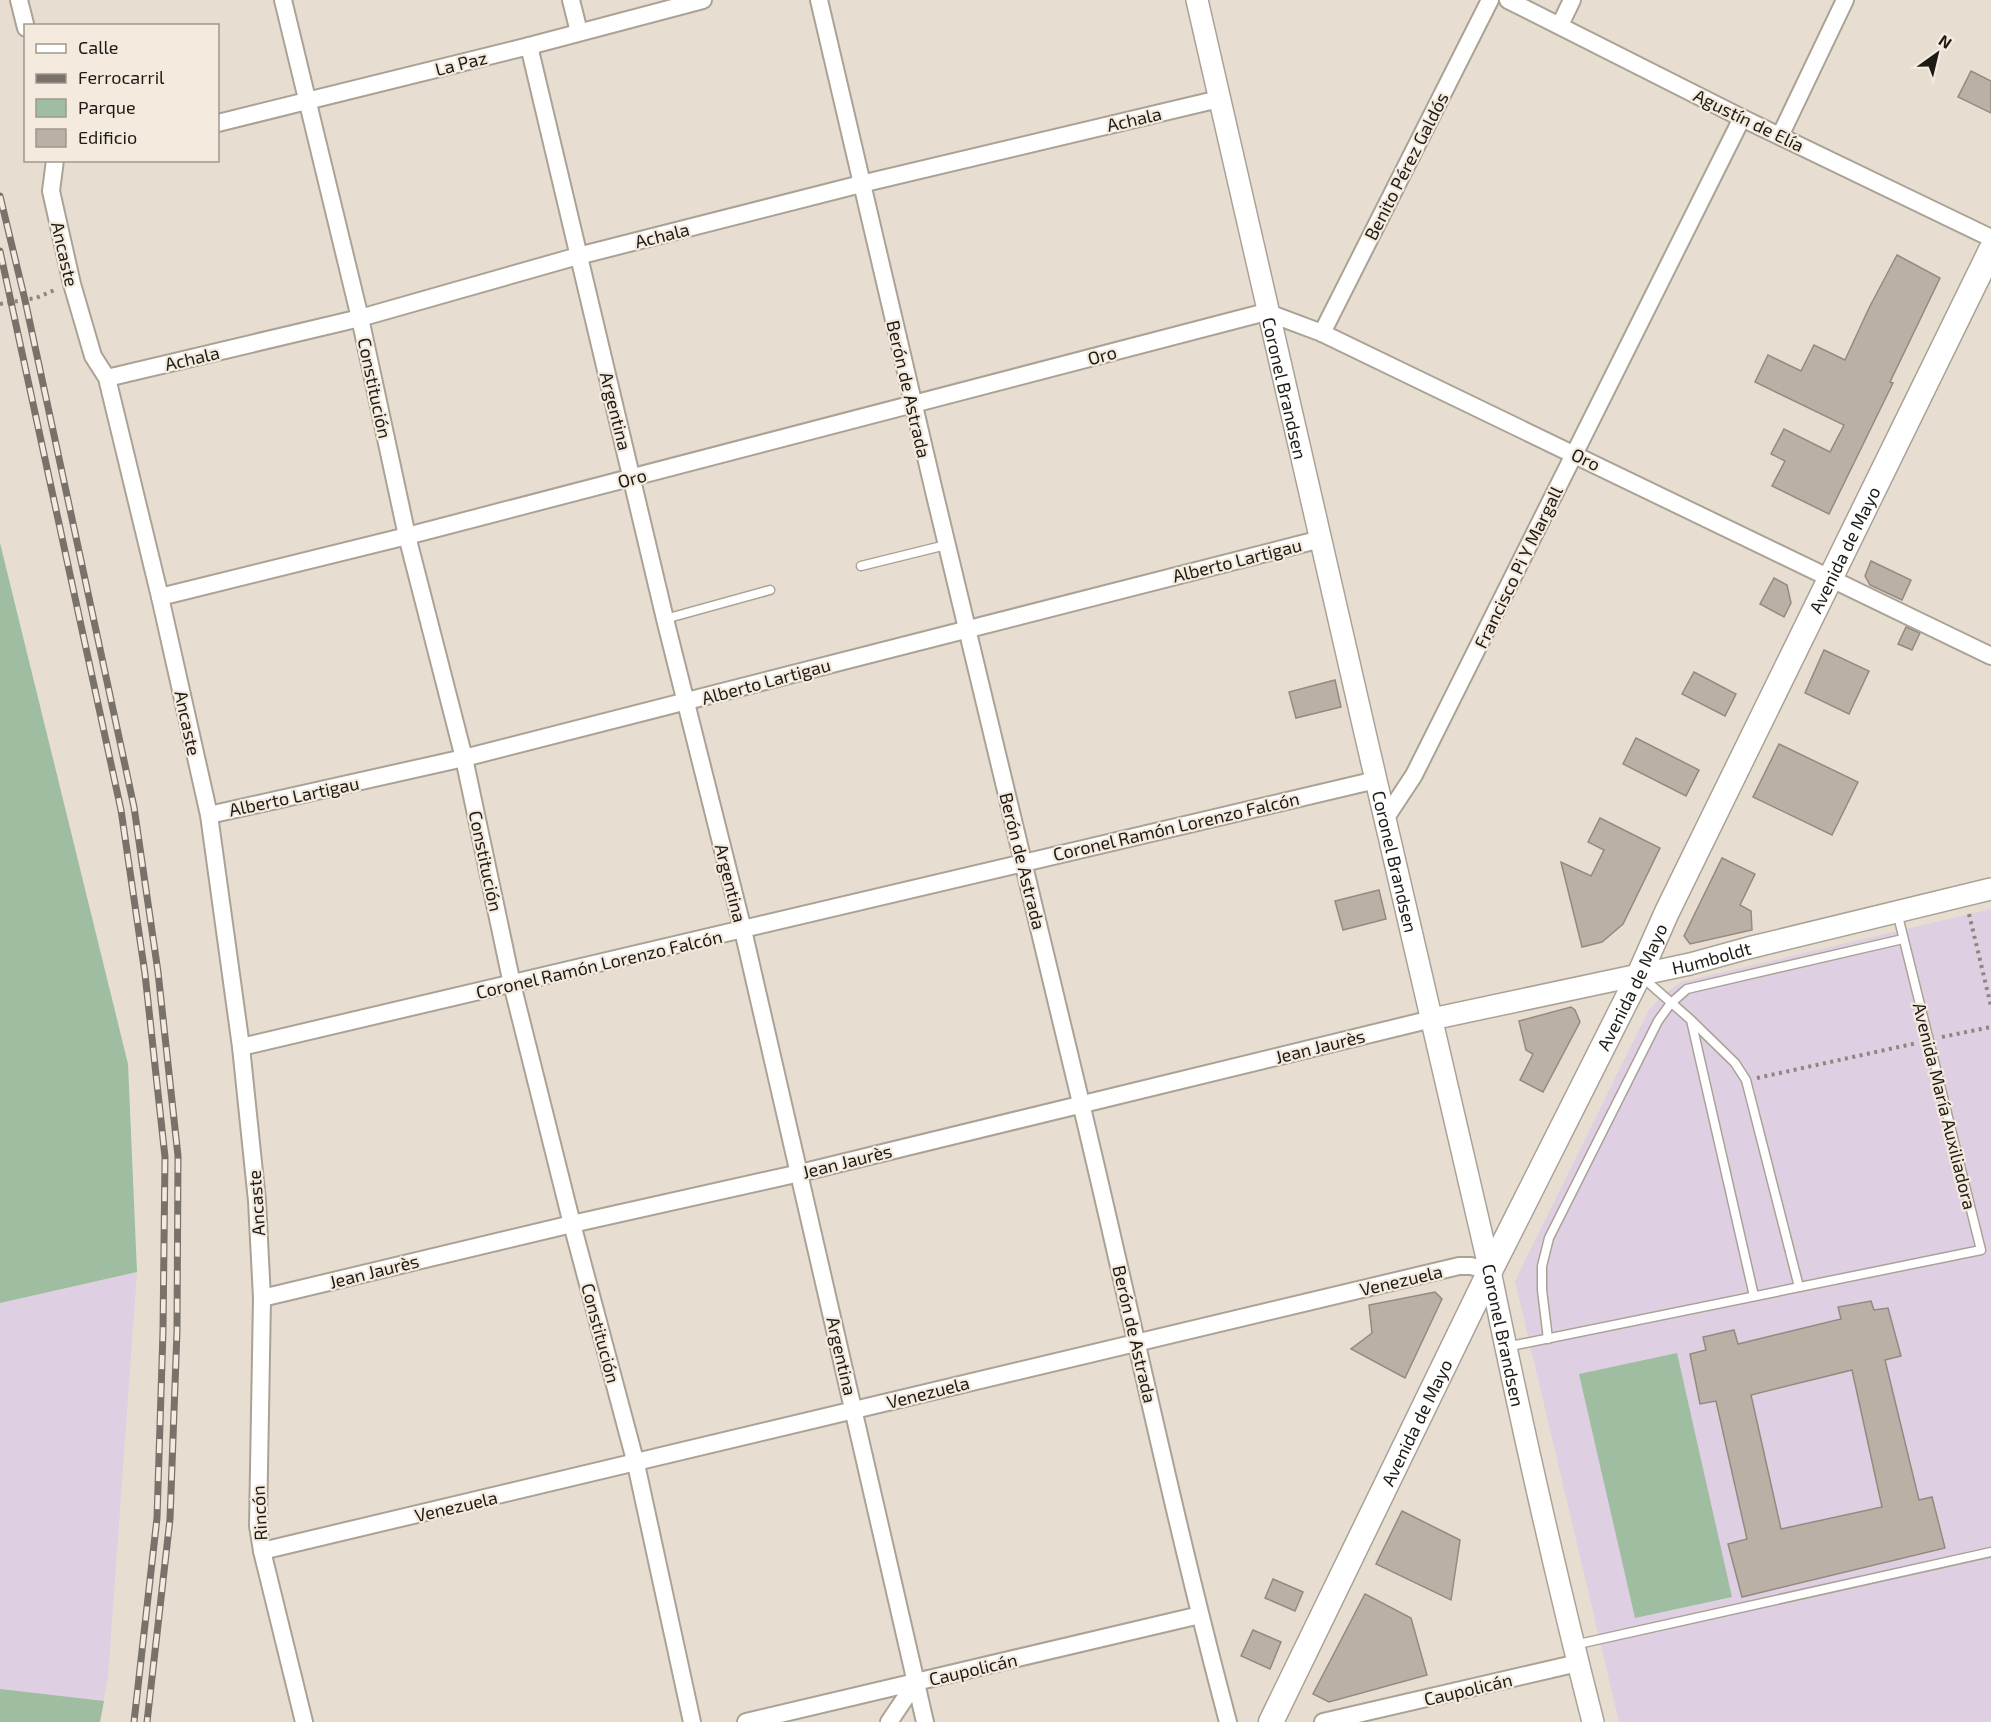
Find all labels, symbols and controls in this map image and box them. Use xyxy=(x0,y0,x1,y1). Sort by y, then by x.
legend xyxy=(24,24,219,162)
north arrow xyxy=(1907,24,1967,84)
text: N xyxy=(1936,30,1956,52)
text: Calle xyxy=(78,36,119,58)
street label: La Paz xyxy=(433,46,489,80)
text: Ferrocarril xyxy=(78,66,165,88)
street label: Agustín de Elía xyxy=(1690,84,1808,156)
street label: Benito Pérez Galdós xyxy=(1359,88,1453,244)
text: Parque xyxy=(78,96,136,118)
street label: Achala xyxy=(1104,102,1164,136)
text: Edificio xyxy=(78,126,137,148)
street label: Achala xyxy=(632,218,692,252)
street label: Ancaste xyxy=(47,219,83,289)
street label: Coronel Brandsen xyxy=(1258,315,1312,461)
street label: Berón de Astrada xyxy=(882,318,936,460)
street label: Constitución xyxy=(354,336,396,440)
street label: Achala xyxy=(162,341,222,375)
street label: Oro xyxy=(1085,341,1119,369)
street label: Argentina xyxy=(596,369,636,453)
street label: Oro xyxy=(1568,443,1604,475)
street label: Oro xyxy=(615,464,649,492)
street label: Francisco Pi Y Margall xyxy=(1469,482,1567,652)
street label: Avenida de Mayo xyxy=(1804,483,1885,617)
street label: Alberto Lartigau xyxy=(1170,533,1304,587)
street label: Alberto Lartigau xyxy=(699,653,833,709)
street label: Ancaste xyxy=(170,688,206,758)
street label: Alberto Lartigau xyxy=(227,771,361,821)
street label: Coronel Ramón Lorenzo Falcón xyxy=(1051,787,1301,865)
street label: Coronel Brandsen xyxy=(1368,788,1422,935)
street label: Berón de Astrada xyxy=(995,790,1051,932)
street label: Constitución xyxy=(465,809,507,913)
street label: Argentina xyxy=(711,841,751,925)
street label: Avenida de Mayo xyxy=(1592,920,1672,1054)
street label: Coronel Ramón Lorenzo Falcón xyxy=(474,925,724,1003)
street label: Humboldt xyxy=(1670,937,1754,979)
street label: Avenida María Auxiliadora xyxy=(1909,1000,1981,1212)
street label: Jean Jaurès xyxy=(1273,1024,1367,1068)
street label: Jean Jaurès xyxy=(800,1139,894,1183)
street label: Ancaste xyxy=(243,1169,269,1237)
street label: Jean Jaurès xyxy=(327,1249,421,1293)
street label: Venezuela xyxy=(1357,1260,1445,1300)
street label: Coronel Brandsen xyxy=(1478,1262,1529,1409)
street label: Berón de Astrada xyxy=(1108,1263,1162,1405)
street label: Constitución xyxy=(577,1281,625,1385)
street label: Argentina xyxy=(822,1314,862,1398)
street label: Avenida de Mayo xyxy=(1376,1355,1457,1490)
street label: Venezuela xyxy=(884,1371,972,1413)
street label: Rincón xyxy=(247,1485,271,1541)
street label: Venezuela xyxy=(412,1486,500,1526)
street label: Caupolicán xyxy=(927,1648,1019,1690)
street label: Caupolicán xyxy=(1422,1668,1514,1710)

